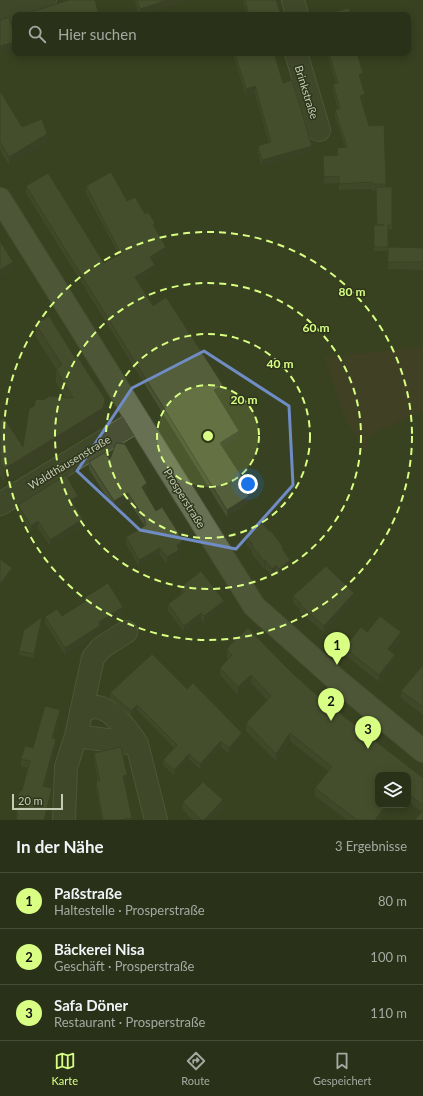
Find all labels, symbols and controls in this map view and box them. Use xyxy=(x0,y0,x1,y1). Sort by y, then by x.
search box xyxy=(12,12,411,56)
icon: search xyxy=(26,23,48,45)
text: Hier suchen xyxy=(58,25,137,43)
street label: Brinkstraße xyxy=(293,63,321,121)
text: 80 m xyxy=(339,284,365,299)
text: 60 m xyxy=(303,320,329,335)
text: 40 m xyxy=(267,356,293,371)
text: 20 m xyxy=(231,392,257,407)
centre of rings xyxy=(201,429,215,443)
street label: Waldthausenstraße xyxy=(26,432,113,492)
street label: Prosperstraße xyxy=(162,466,208,530)
your location xyxy=(238,474,258,494)
pin: 1 xyxy=(324,632,350,665)
pin: 2 xyxy=(318,688,344,721)
pin: 3 xyxy=(355,716,381,749)
map controls xyxy=(375,772,411,808)
button: layers xyxy=(375,772,411,808)
scale bar xyxy=(12,792,63,811)
text: 20 m xyxy=(18,794,43,807)
text: In der Nähe xyxy=(16,836,104,857)
text: 3 Ergebnisse xyxy=(335,838,407,854)
text: Paßstraße xyxy=(54,884,122,902)
text: 1 xyxy=(25,893,33,909)
text: 80 m xyxy=(378,893,407,909)
text: Haltestelle · Prosperstraße xyxy=(54,902,205,918)
text: Bäckerei Nisa xyxy=(54,940,145,958)
text: 2 xyxy=(25,949,33,965)
text: 100 m xyxy=(370,949,407,965)
text: Geschäft · Prosperstraße xyxy=(54,958,194,974)
text: Safa Döner xyxy=(54,996,128,1014)
text: 3 xyxy=(25,1005,33,1021)
text: 110 m xyxy=(370,1005,407,1021)
text: Restaurant · Prosperstraße xyxy=(54,1014,205,1030)
tab: Karte xyxy=(52,1050,78,1087)
tab: Route xyxy=(181,1050,210,1087)
tab: Gespeichert xyxy=(313,1050,371,1087)

